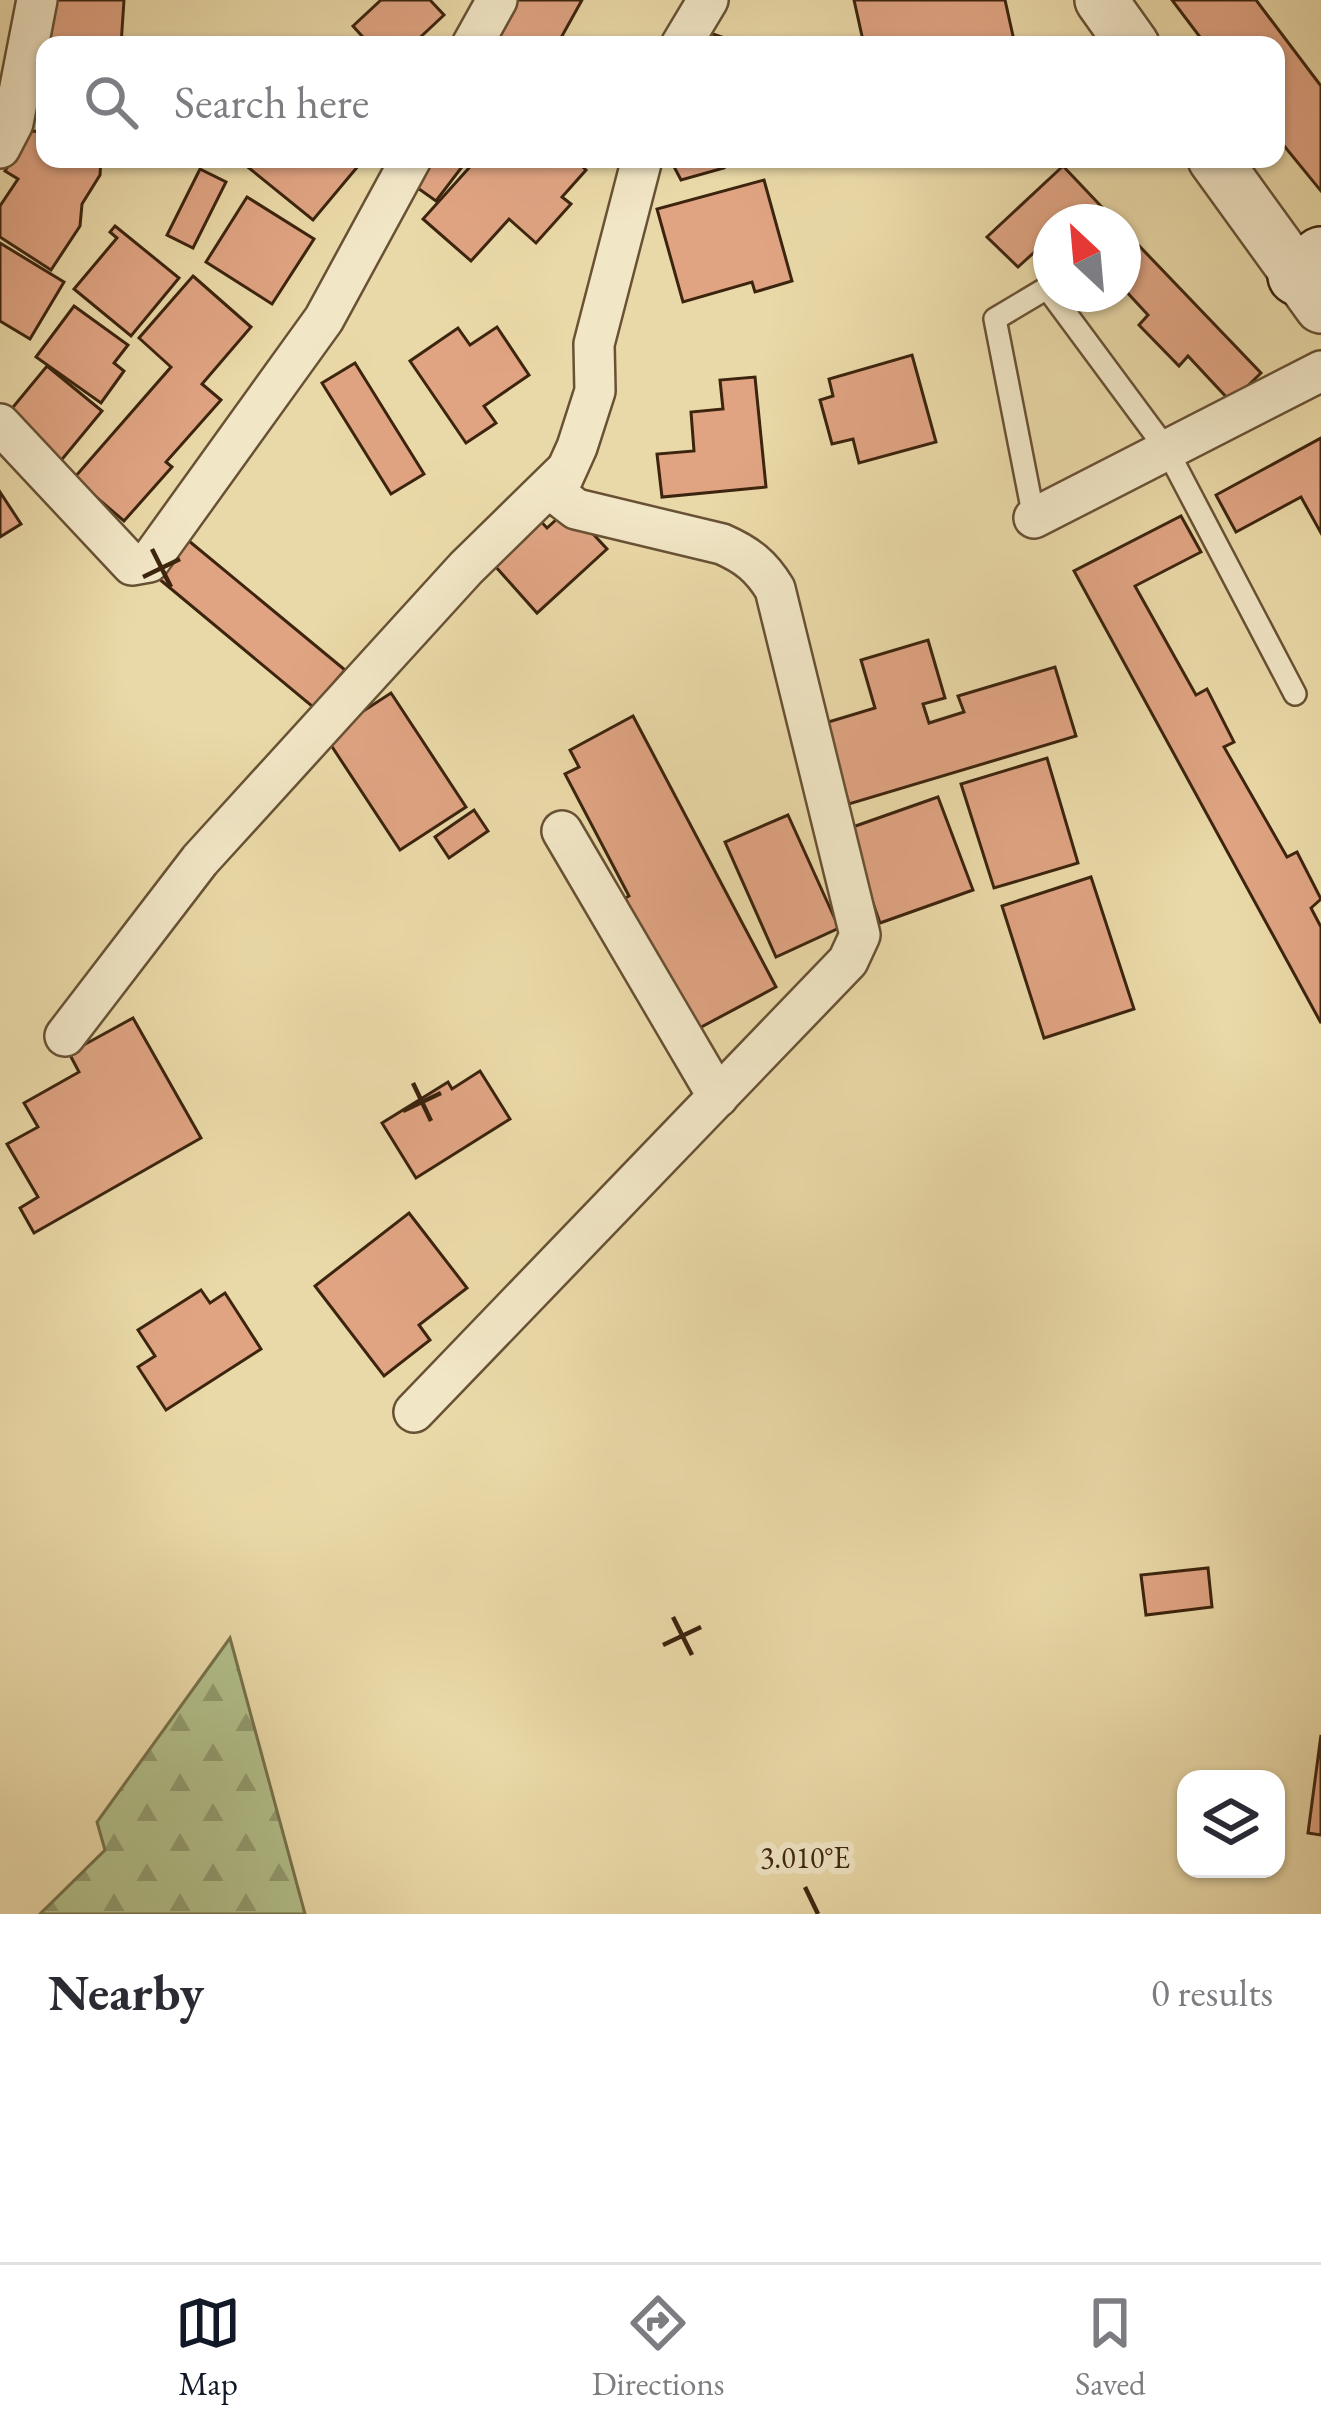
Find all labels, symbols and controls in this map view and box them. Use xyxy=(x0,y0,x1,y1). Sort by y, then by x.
search box xyxy=(36,36,1285,168)
icon: search xyxy=(78,69,144,135)
text: Search here xyxy=(174,73,369,131)
north arrow xyxy=(1033,204,1141,312)
map controls xyxy=(1177,1770,1285,1878)
button: layers xyxy=(1177,1770,1285,1878)
text: 3.010°E xyxy=(760,1838,850,1877)
text: Nearby xyxy=(48,1959,204,2025)
text: 0 results xyxy=(1151,1967,1273,2018)
tab: Map xyxy=(175,2290,241,2405)
tab: Directions xyxy=(592,2290,725,2405)
tab: Saved xyxy=(1075,2290,1146,2405)

